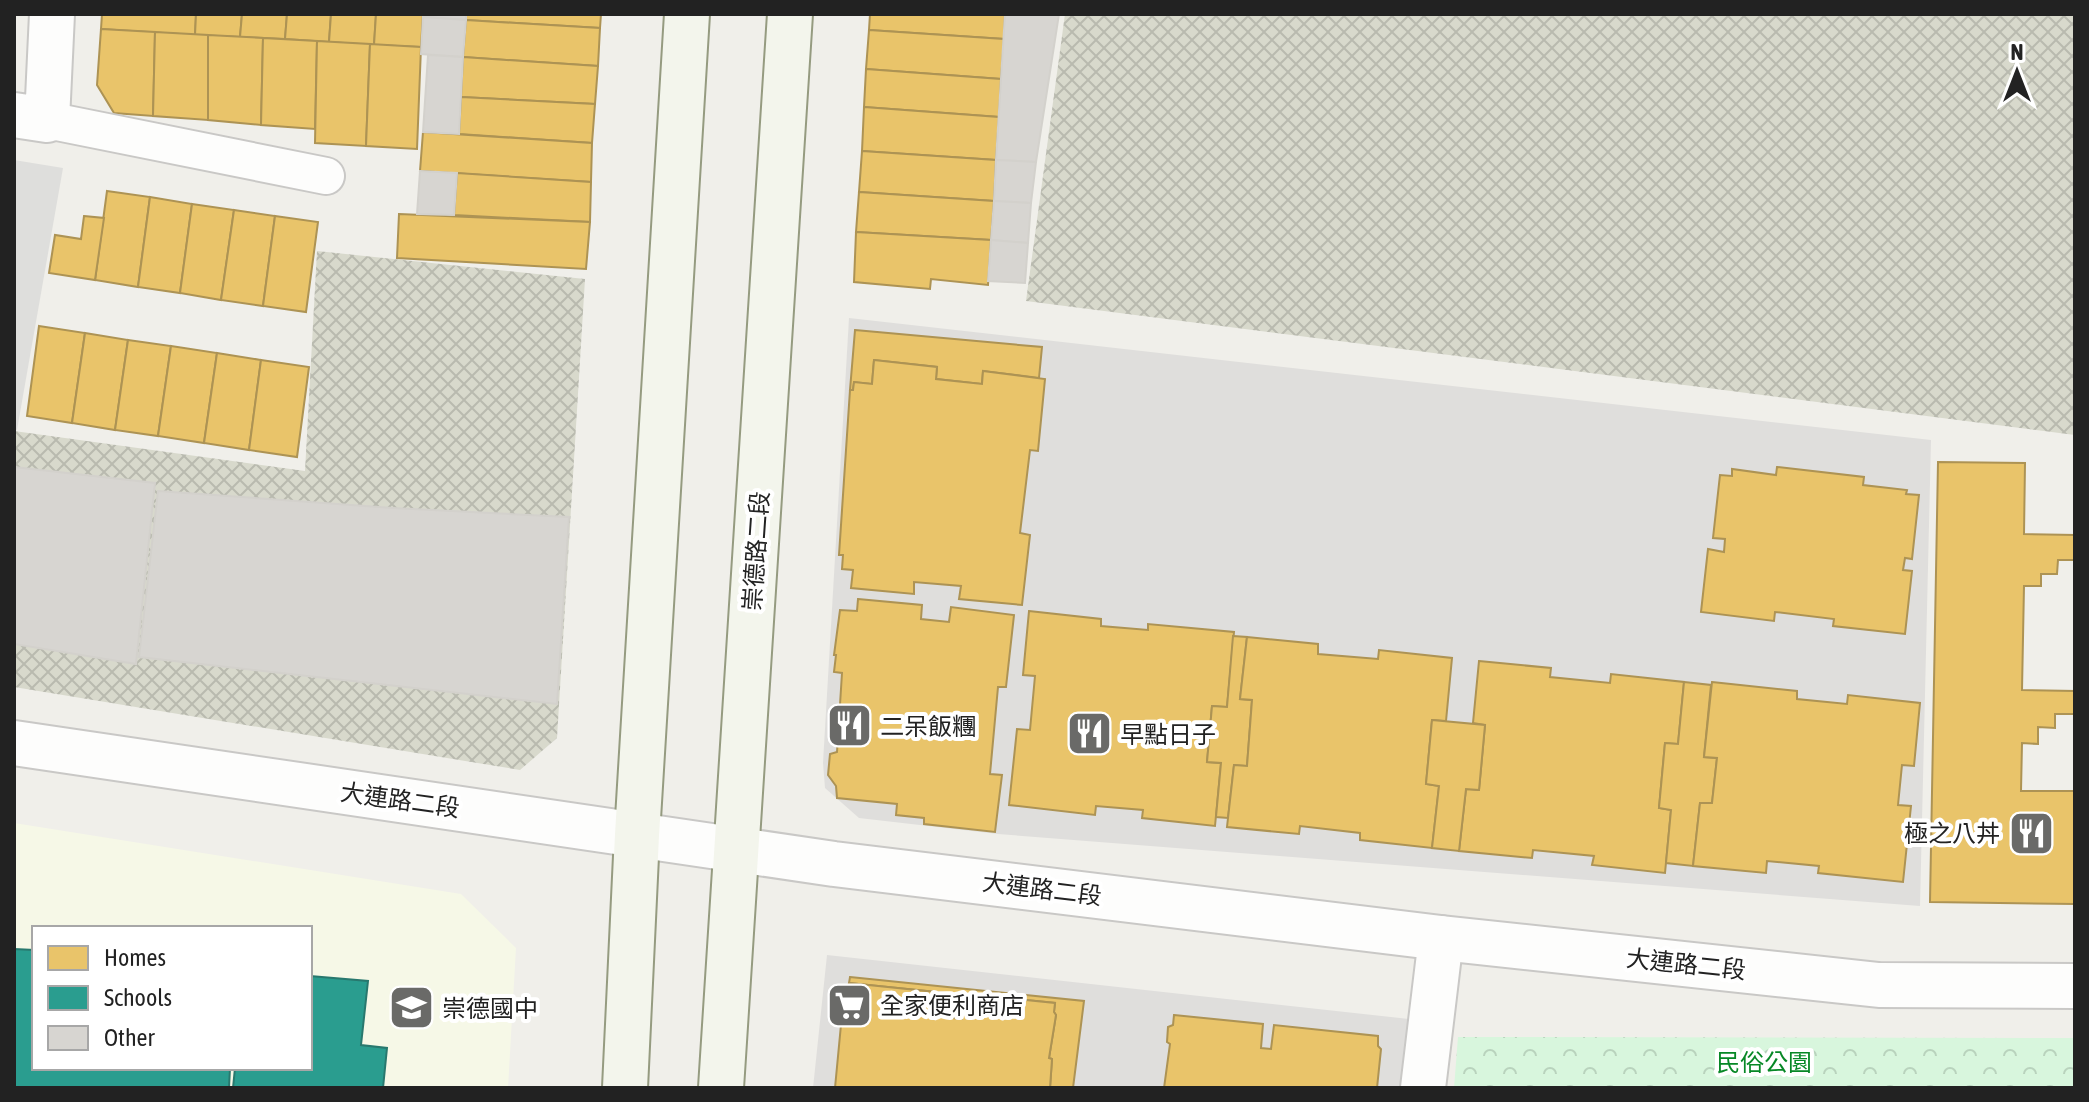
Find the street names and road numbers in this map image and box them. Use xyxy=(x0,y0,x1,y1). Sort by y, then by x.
street label: 崇德路二段 xyxy=(738,490,774,612)
street label: 大連路二段 xyxy=(339,778,461,822)
street label: 大連路二段 xyxy=(981,868,1103,910)
street label: 大連路二段 xyxy=(1625,944,1747,984)

